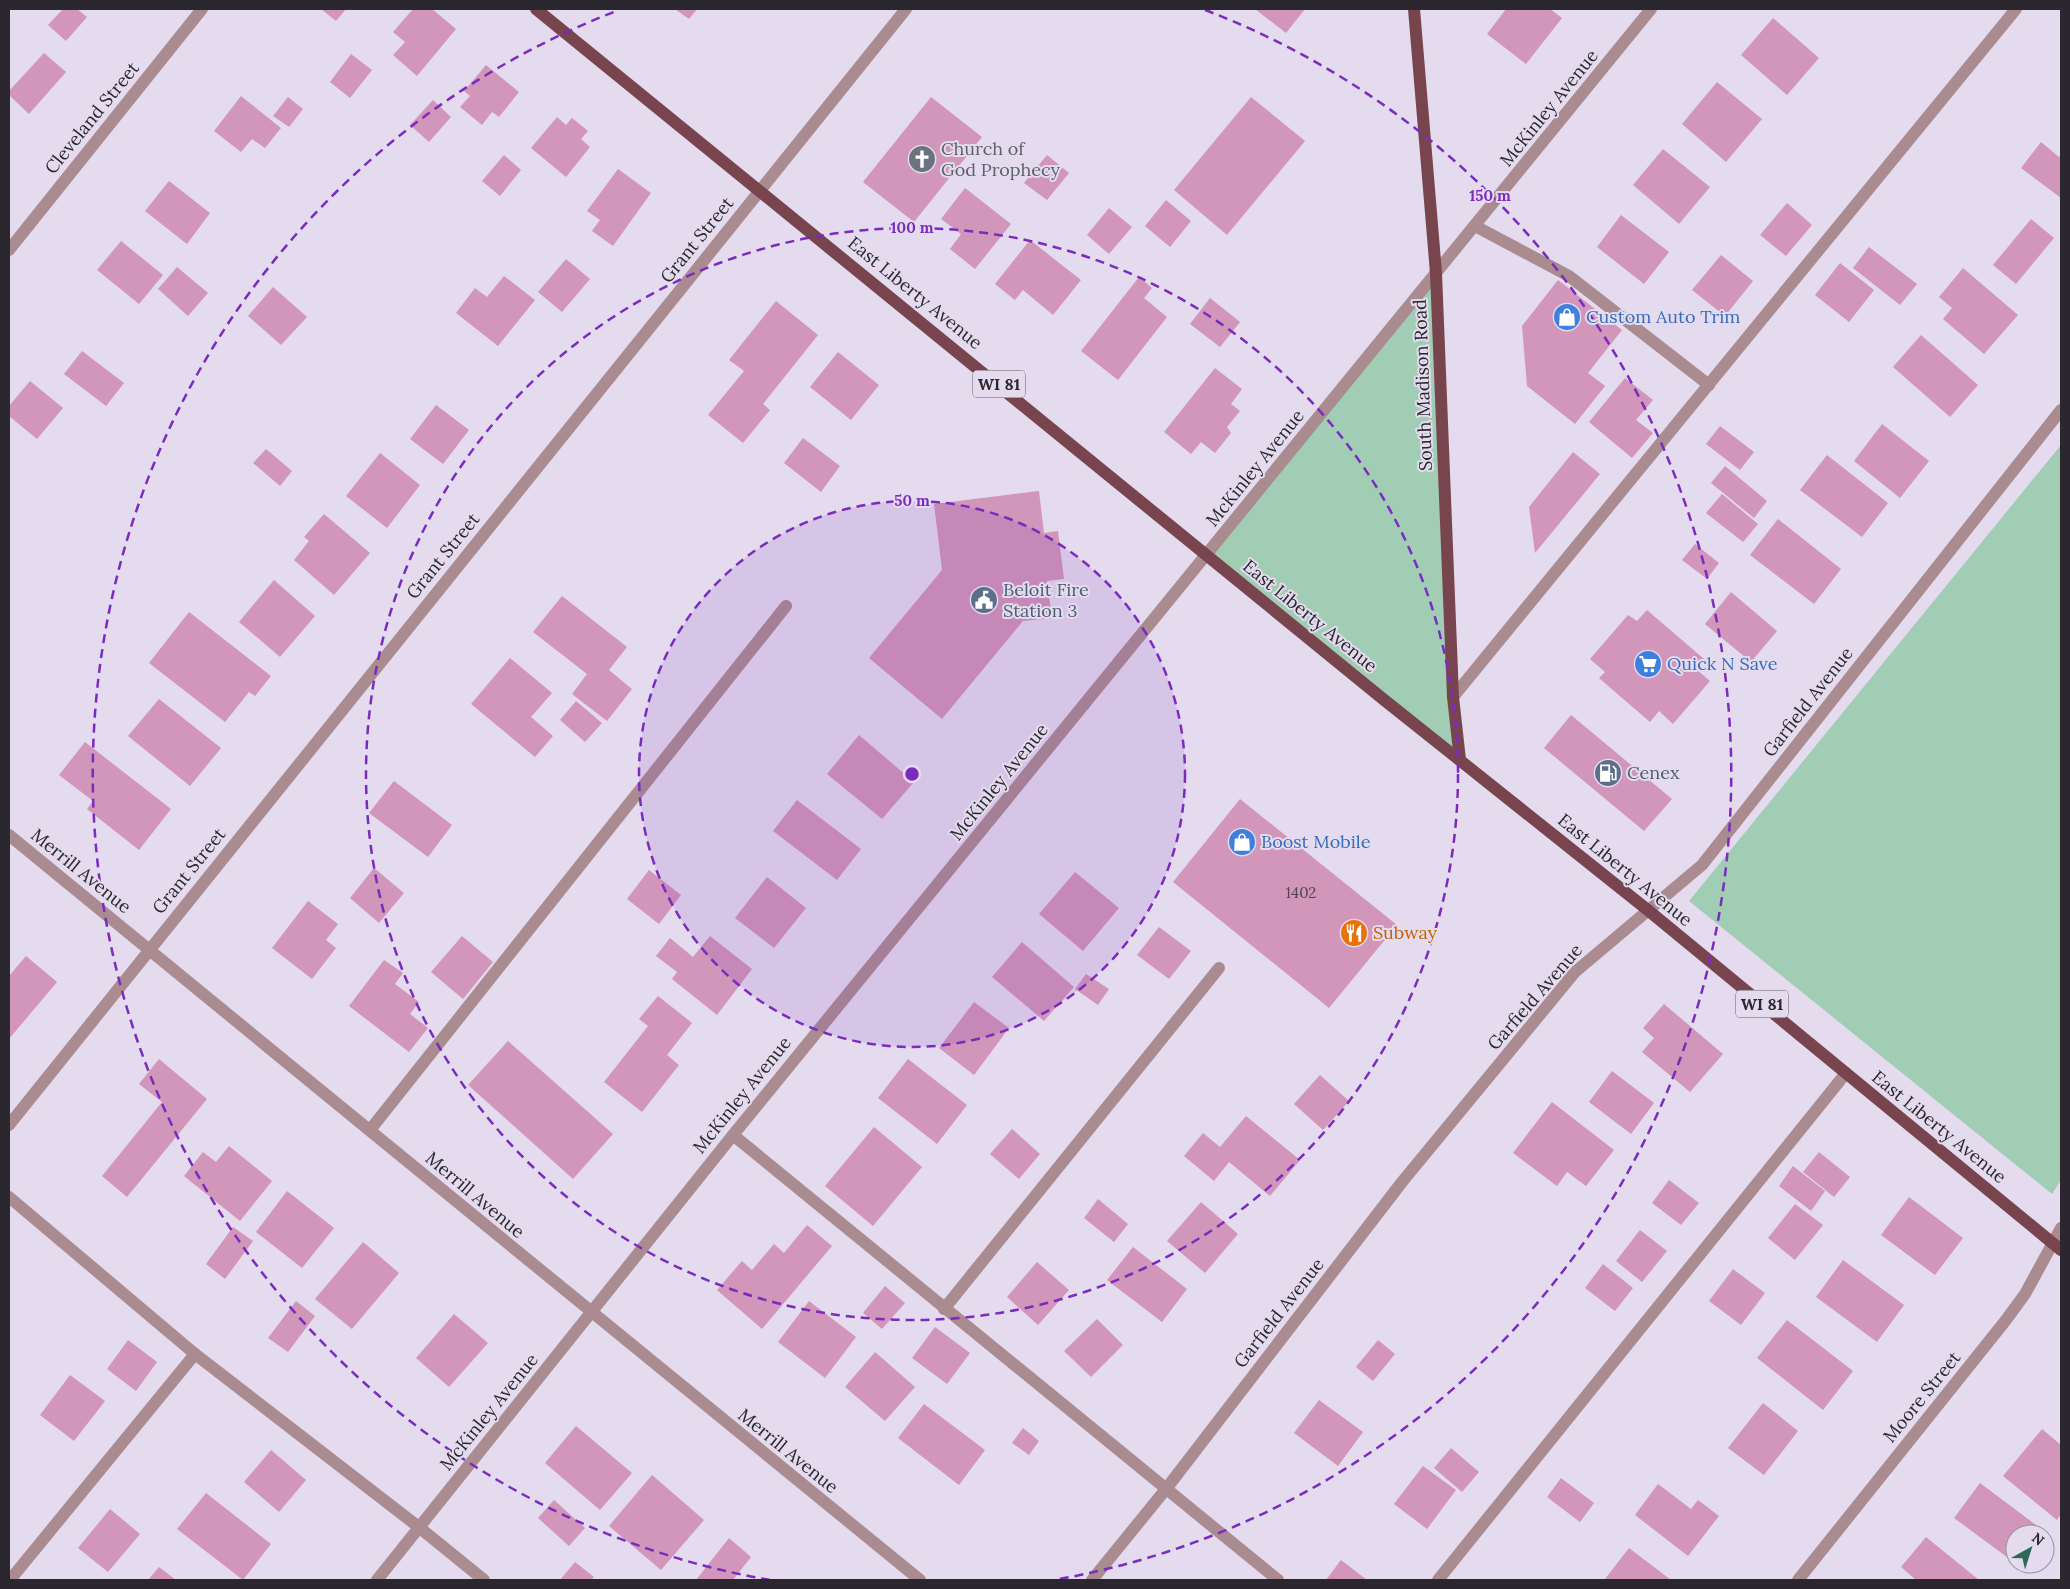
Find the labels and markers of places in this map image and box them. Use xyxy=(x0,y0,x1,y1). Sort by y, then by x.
place label: Church of God Prophecy xyxy=(941,137,1061,181)
church icon: Church of God Prophecy xyxy=(907,144,937,174)
shop icon: Custom Auto Trim xyxy=(1552,302,1582,332)
place label: Custom Auto Trim xyxy=(1586,305,1740,328)
place label: Beloit Fire Station 3 xyxy=(1003,578,1089,622)
public building icon: Beloit Fire Station 3 xyxy=(969,585,999,615)
supermarket icon: Quick N Save xyxy=(1633,649,1663,679)
place label: Quick N Save xyxy=(1667,652,1778,675)
fuel station icon: Cenex xyxy=(1593,758,1623,788)
place label: Cenex xyxy=(1627,761,1680,784)
centre of rings xyxy=(903,765,921,783)
shop icon: Boost Mobile xyxy=(1227,827,1257,857)
place label: Boost Mobile xyxy=(1261,830,1371,853)
restaurant icon: Subway xyxy=(1339,918,1369,948)
place label: Subway xyxy=(1373,921,1438,944)

